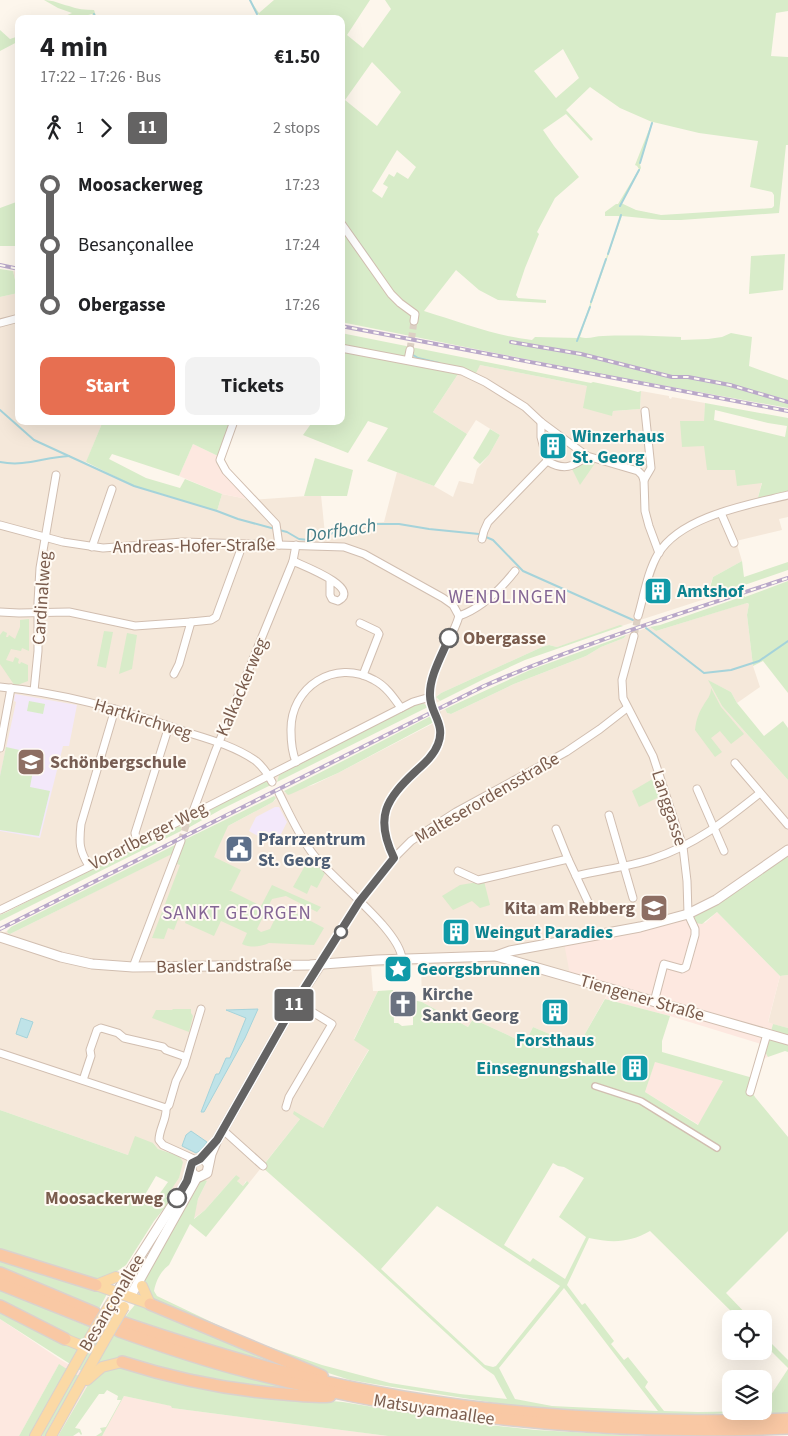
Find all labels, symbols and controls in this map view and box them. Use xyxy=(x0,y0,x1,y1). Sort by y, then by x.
text: 4 min xyxy=(40,27,108,67)
text: €1.50 xyxy=(274,44,320,71)
text: 17:22 – 17:26 · Bus xyxy=(40,66,161,88)
icon: walk xyxy=(40,114,68,142)
icon: forward xyxy=(92,114,120,142)
text: 11 xyxy=(138,115,157,140)
text: 1 xyxy=(76,117,84,139)
text: 2 stops xyxy=(273,117,320,139)
text: Moosackerweg xyxy=(78,172,203,199)
text: 17:23 xyxy=(284,174,320,196)
text: Besançonallee xyxy=(78,232,194,259)
text: 17:24 xyxy=(284,234,320,256)
text: Obergasse xyxy=(78,292,166,319)
text: 17:26 xyxy=(284,294,320,316)
button: Start xyxy=(40,357,175,415)
button: Tickets xyxy=(185,357,320,415)
place label: Winzerhaus St. Georg xyxy=(572,424,664,470)
building icon: Winzerhaus St. Georg xyxy=(538,431,568,461)
water label: Dorfbach xyxy=(304,512,378,550)
street label: Andreas-Hofer-Straße xyxy=(112,532,276,560)
street label: Cardinalweg xyxy=(26,550,58,646)
building icon: Amtshof xyxy=(643,576,673,606)
place label: Amtshof xyxy=(676,579,745,604)
district label: WENDLINGEN xyxy=(448,584,568,611)
place label: Obergasse xyxy=(463,626,546,651)
marker: Obergasse xyxy=(439,628,459,648)
street label: Kalkackerweg xyxy=(210,634,274,740)
street label: Hartkirchweg xyxy=(91,692,195,746)
street label: Malteserordensstraße xyxy=(410,746,564,850)
school or university icon: Schönbergschule xyxy=(16,747,46,777)
place label: Schönbergschule xyxy=(50,750,187,775)
street label: Langgasse xyxy=(645,767,693,849)
street label: Vorarlberger Weg xyxy=(85,796,211,876)
place label: Pfarrzentrum St. Georg xyxy=(258,827,366,873)
public building icon: Pfarrzentrum St. Georg xyxy=(224,834,254,864)
school or university icon: Kita am Rebberg xyxy=(639,893,669,923)
place label: Kita am Rebberg xyxy=(504,896,635,921)
district label: SANKT GEORGEN xyxy=(162,900,312,927)
building icon: Weingut Paradies xyxy=(441,917,471,947)
place label: Weingut Paradies xyxy=(475,920,613,945)
unlabelled marker xyxy=(334,925,348,939)
street label: Basler Landstraße xyxy=(156,952,292,980)
place icon: Georgsbrunnen xyxy=(383,954,413,984)
place label: Georgsbrunnen xyxy=(417,957,540,982)
street label: Tiengener Straße xyxy=(577,968,707,1028)
place label: Kirche Sankt Georg xyxy=(422,982,519,1028)
line badge: 11 xyxy=(272,989,316,1021)
church icon: Kirche Sankt Georg xyxy=(388,989,418,1019)
text: 11 xyxy=(284,992,304,1017)
building icon: Forsthaus xyxy=(540,997,570,1027)
place label: Forsthaus xyxy=(516,1028,594,1053)
building icon: Einsegnungshalle xyxy=(620,1053,650,1083)
place label: Einsegnungshalle xyxy=(476,1056,616,1081)
place label: Moosackerweg xyxy=(45,1186,163,1211)
marker: Moosackerweg xyxy=(167,1188,187,1208)
street label: Besançonallee xyxy=(73,1250,151,1356)
map controls xyxy=(722,1310,772,1420)
button: locate xyxy=(722,1310,772,1360)
button: layers xyxy=(722,1370,772,1420)
street label: Matsuyamaallee xyxy=(372,1388,496,1432)

